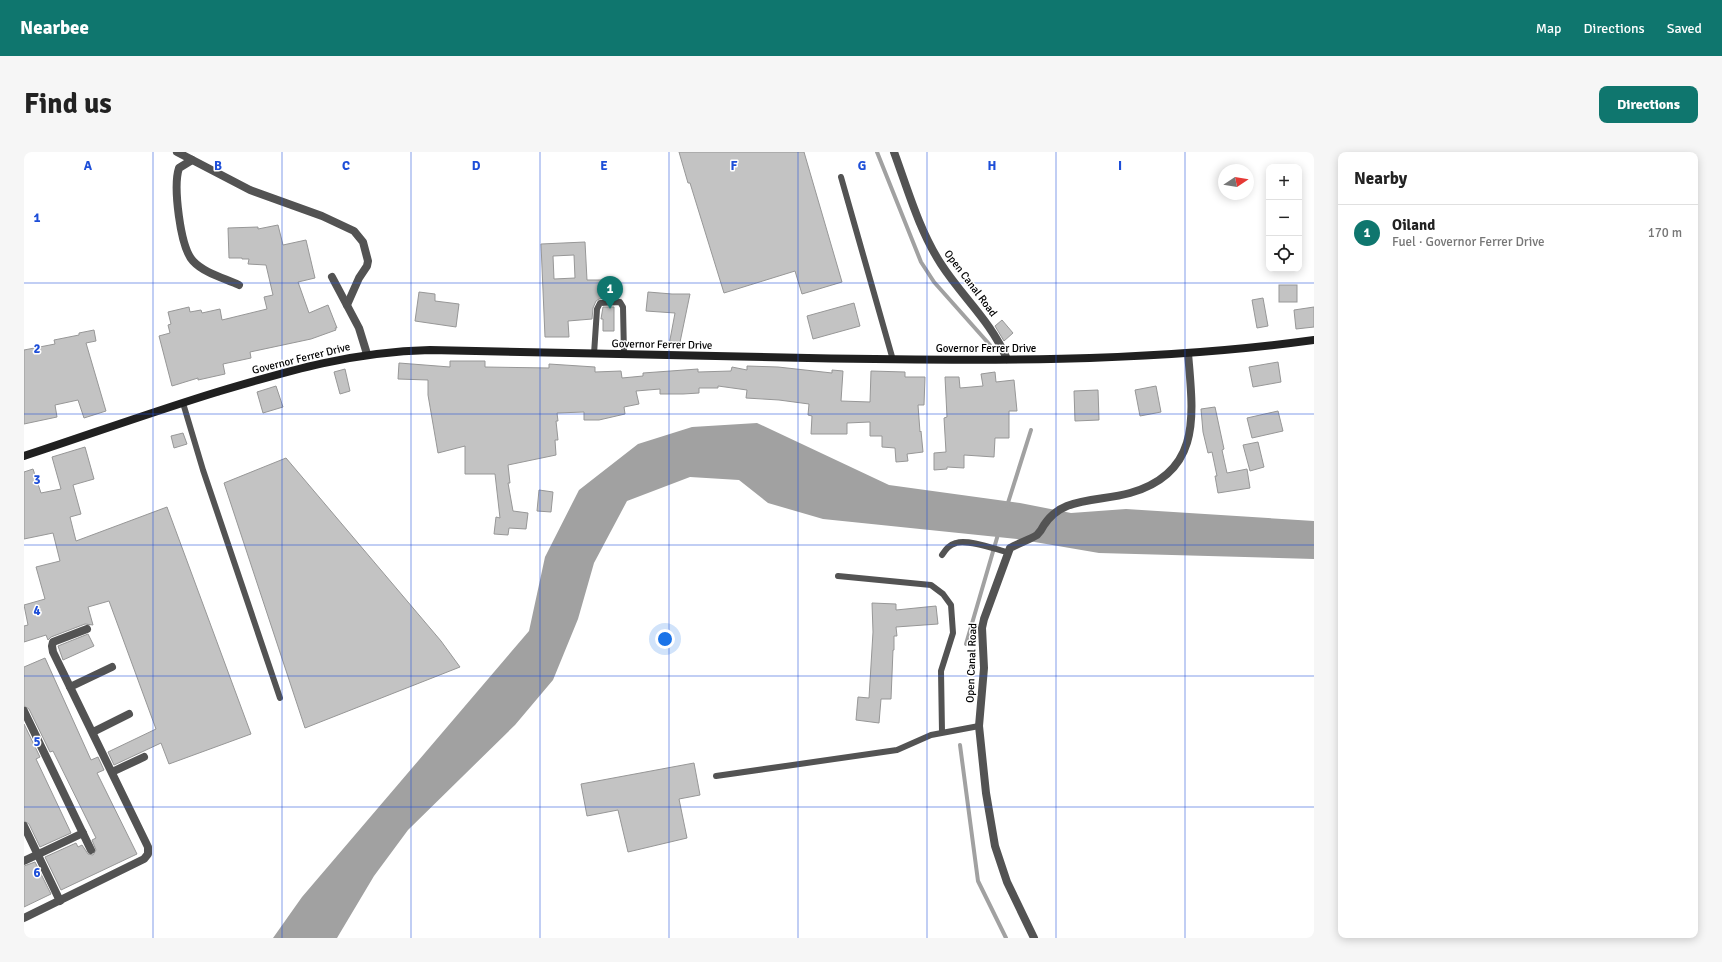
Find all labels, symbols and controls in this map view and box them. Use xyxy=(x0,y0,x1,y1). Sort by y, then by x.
text: Nearbee xyxy=(20,16,89,40)
text: Map xyxy=(1536,20,1562,37)
text: Directions xyxy=(1584,20,1645,37)
text: Saved xyxy=(1667,20,1702,37)
button: Directions xyxy=(1599,86,1698,123)
text: Find us xyxy=(24,87,112,121)
text: A xyxy=(84,158,93,174)
text: B xyxy=(214,158,222,174)
text: C xyxy=(342,158,350,174)
text: D xyxy=(472,158,481,174)
text: E xyxy=(600,158,608,174)
text: F xyxy=(731,158,738,174)
text: G xyxy=(858,158,866,174)
text: H xyxy=(988,158,996,174)
text: I xyxy=(1118,158,1122,174)
north arrow xyxy=(1218,164,1254,200)
map controls xyxy=(1266,164,1302,272)
button: + xyxy=(1266,164,1302,200)
text: Nearby xyxy=(1354,168,1407,189)
button: − xyxy=(1266,200,1302,236)
text: 1 xyxy=(33,210,41,226)
text: Oiland xyxy=(1392,216,1435,234)
text: 1 xyxy=(1363,225,1371,241)
text: 170 m xyxy=(1648,225,1682,241)
text: Fuel · Governor Ferrer Drive xyxy=(1392,234,1545,250)
button: locate xyxy=(1266,236,1302,272)
street label: Open Canal Road xyxy=(941,247,1000,319)
pin: 1 xyxy=(597,276,623,309)
street label: Governor Ferrer Drive xyxy=(612,337,712,352)
street label: Governor Ferrer Drive xyxy=(251,340,352,377)
text: 2 xyxy=(33,341,41,357)
street label: Governor Ferrer Drive xyxy=(936,342,1036,355)
text: 3 xyxy=(33,472,41,488)
text: 4 xyxy=(33,603,41,619)
street label: Open Canal Road xyxy=(964,623,979,703)
your location xyxy=(655,629,675,649)
text: 5 xyxy=(33,734,41,750)
text: 6 xyxy=(33,865,41,881)

